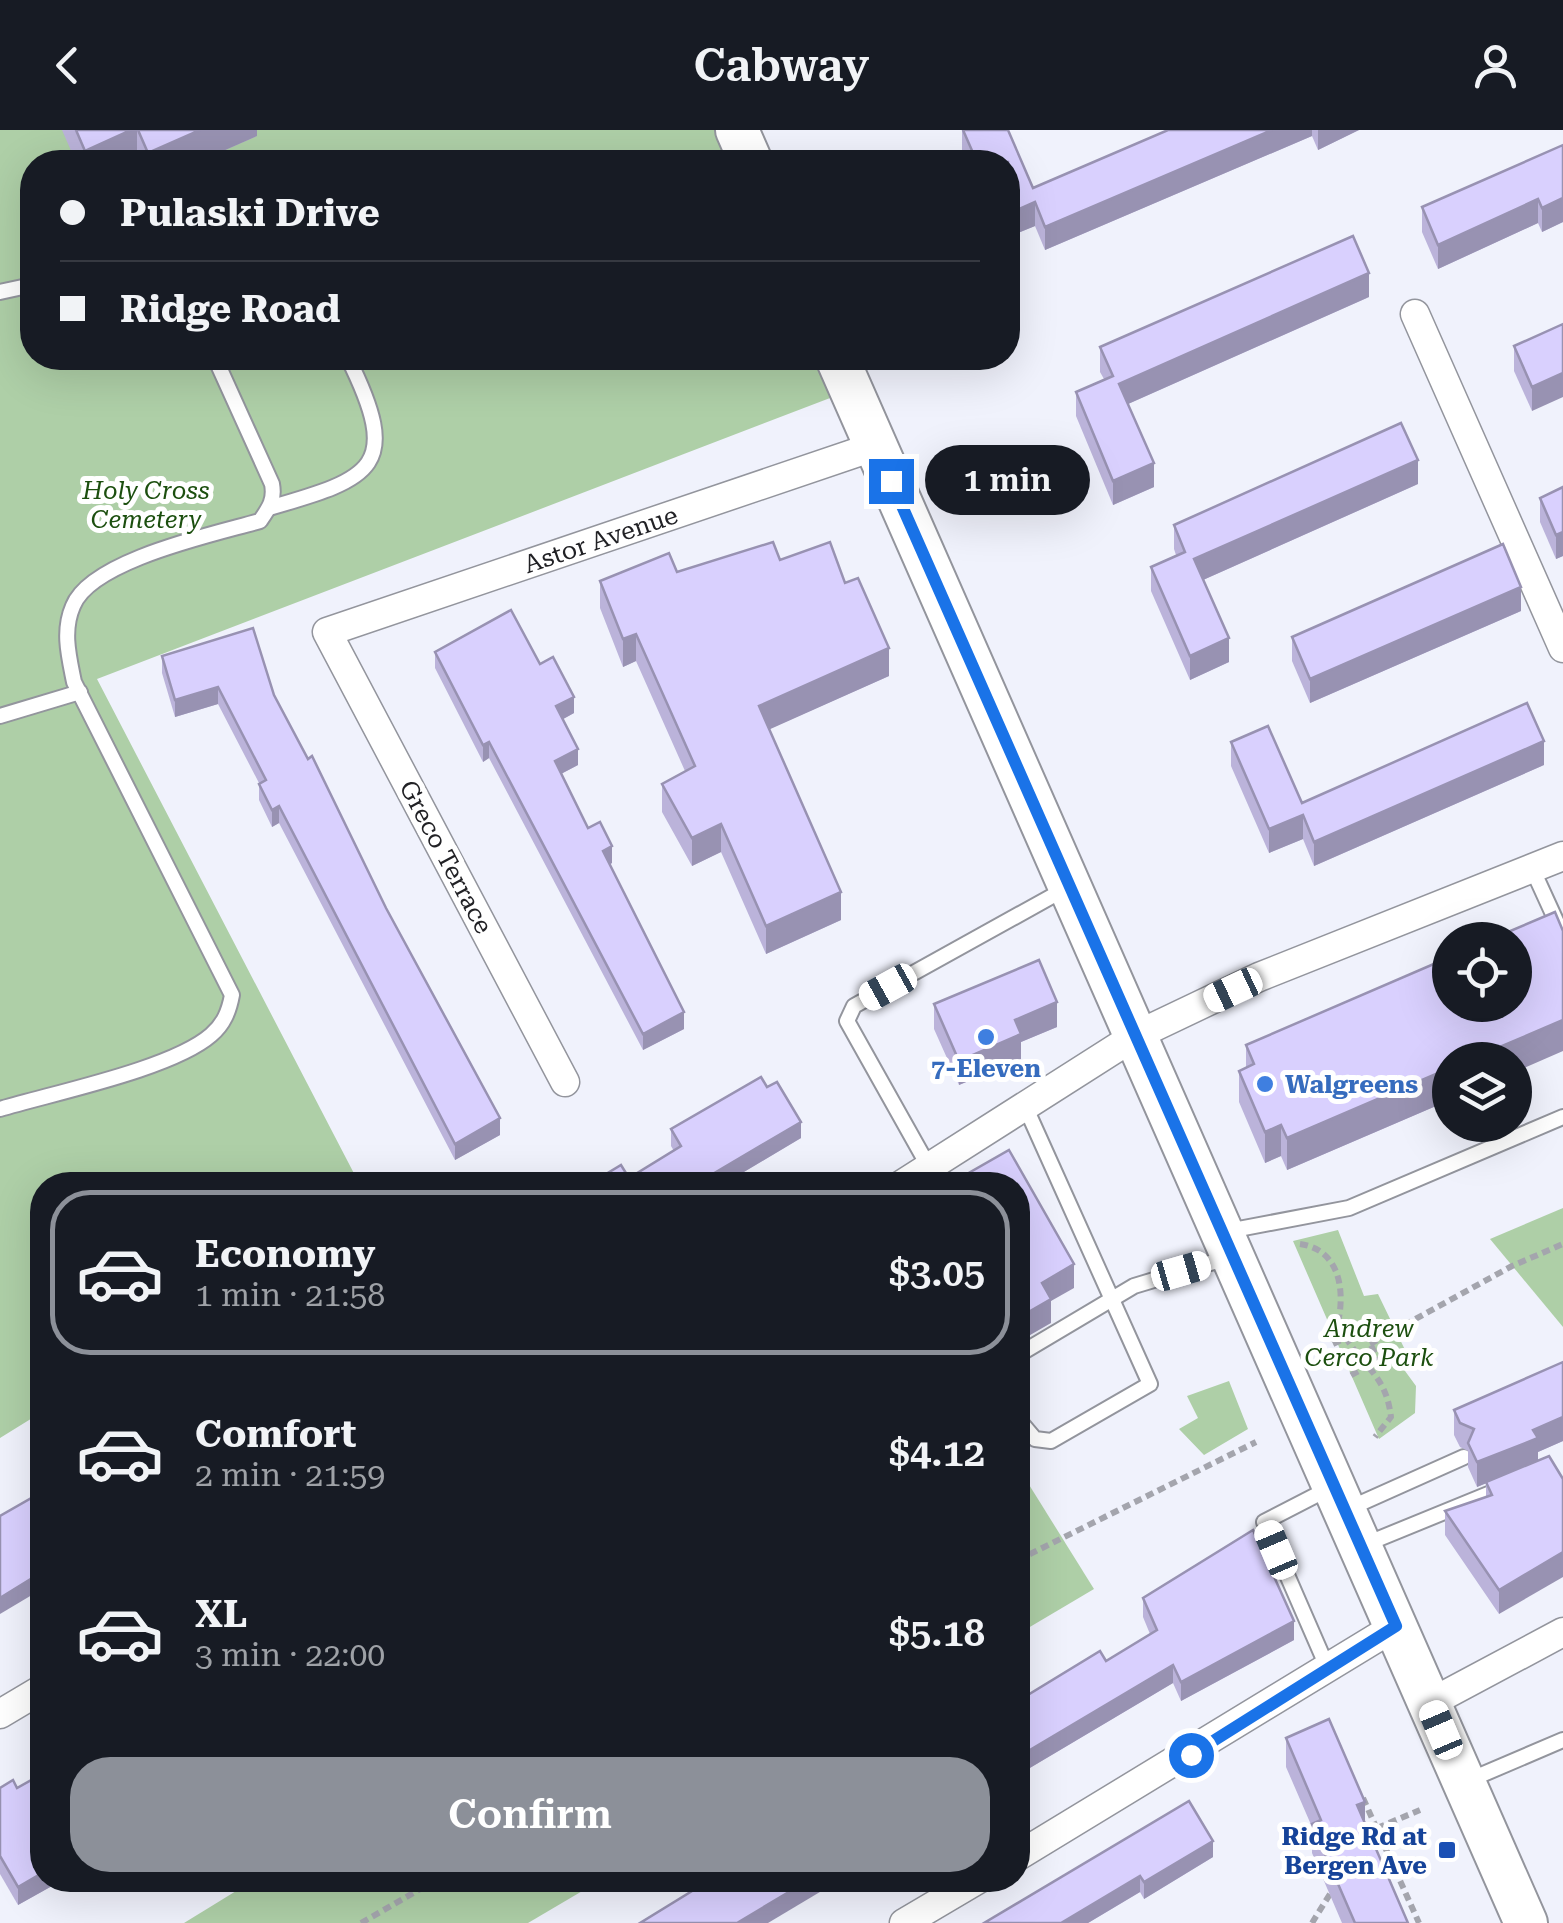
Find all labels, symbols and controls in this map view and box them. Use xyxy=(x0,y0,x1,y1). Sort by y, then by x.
icon: back xyxy=(40,38,95,93)
icon: person xyxy=(1468,38,1523,93)
text: Cabway xyxy=(694,39,869,92)
text: Pulaski Drive xyxy=(120,191,380,235)
text: Ridge Road xyxy=(120,287,340,331)
callout: 1 min xyxy=(926,446,1091,516)
route end xyxy=(869,459,914,504)
text: 1 min xyxy=(963,461,1052,499)
park label: Holy Cross Cemetery xyxy=(81,476,210,534)
street label: Astor Avenue xyxy=(520,500,681,579)
street label: Greco Terrace xyxy=(393,775,499,939)
map controls xyxy=(1432,922,1532,1142)
button: locate xyxy=(1432,922,1532,1022)
car xyxy=(854,959,922,1015)
car xyxy=(1199,964,1267,1016)
marker: 7-Eleven xyxy=(975,1026,997,1048)
button: layers xyxy=(1432,1042,1532,1142)
place label: 7-Eleven xyxy=(931,1054,1041,1083)
place label: Walgreens xyxy=(1285,1070,1418,1099)
marker: Walgreens xyxy=(1254,1073,1276,1095)
icon: car xyxy=(75,1228,165,1318)
text: Economy xyxy=(195,1232,375,1276)
car xyxy=(1148,1248,1214,1294)
text: $3.05 xyxy=(889,1251,985,1295)
text: 1 min · 21:58 xyxy=(195,1276,385,1314)
park label: Andrew Cerco Park xyxy=(1305,1314,1434,1372)
icon: car xyxy=(75,1408,165,1498)
text: Comfort xyxy=(195,1412,356,1456)
text: $4.12 xyxy=(889,1431,985,1475)
text: 2 min · 21:59 xyxy=(195,1456,385,1494)
car xyxy=(1250,1517,1302,1583)
icon: car xyxy=(75,1588,165,1678)
text: XL xyxy=(195,1592,247,1636)
text: $5.18 xyxy=(889,1611,985,1655)
text: 3 min · 22:00 xyxy=(195,1636,385,1674)
car xyxy=(1415,1697,1467,1763)
route start xyxy=(1169,1733,1214,1778)
button: Confirm xyxy=(70,1757,990,1872)
place label: Ridge Rd at Bergen Ave xyxy=(1282,1822,1427,1880)
marker: Ridge Rd at Bergen Ave xyxy=(1436,1839,1458,1861)

